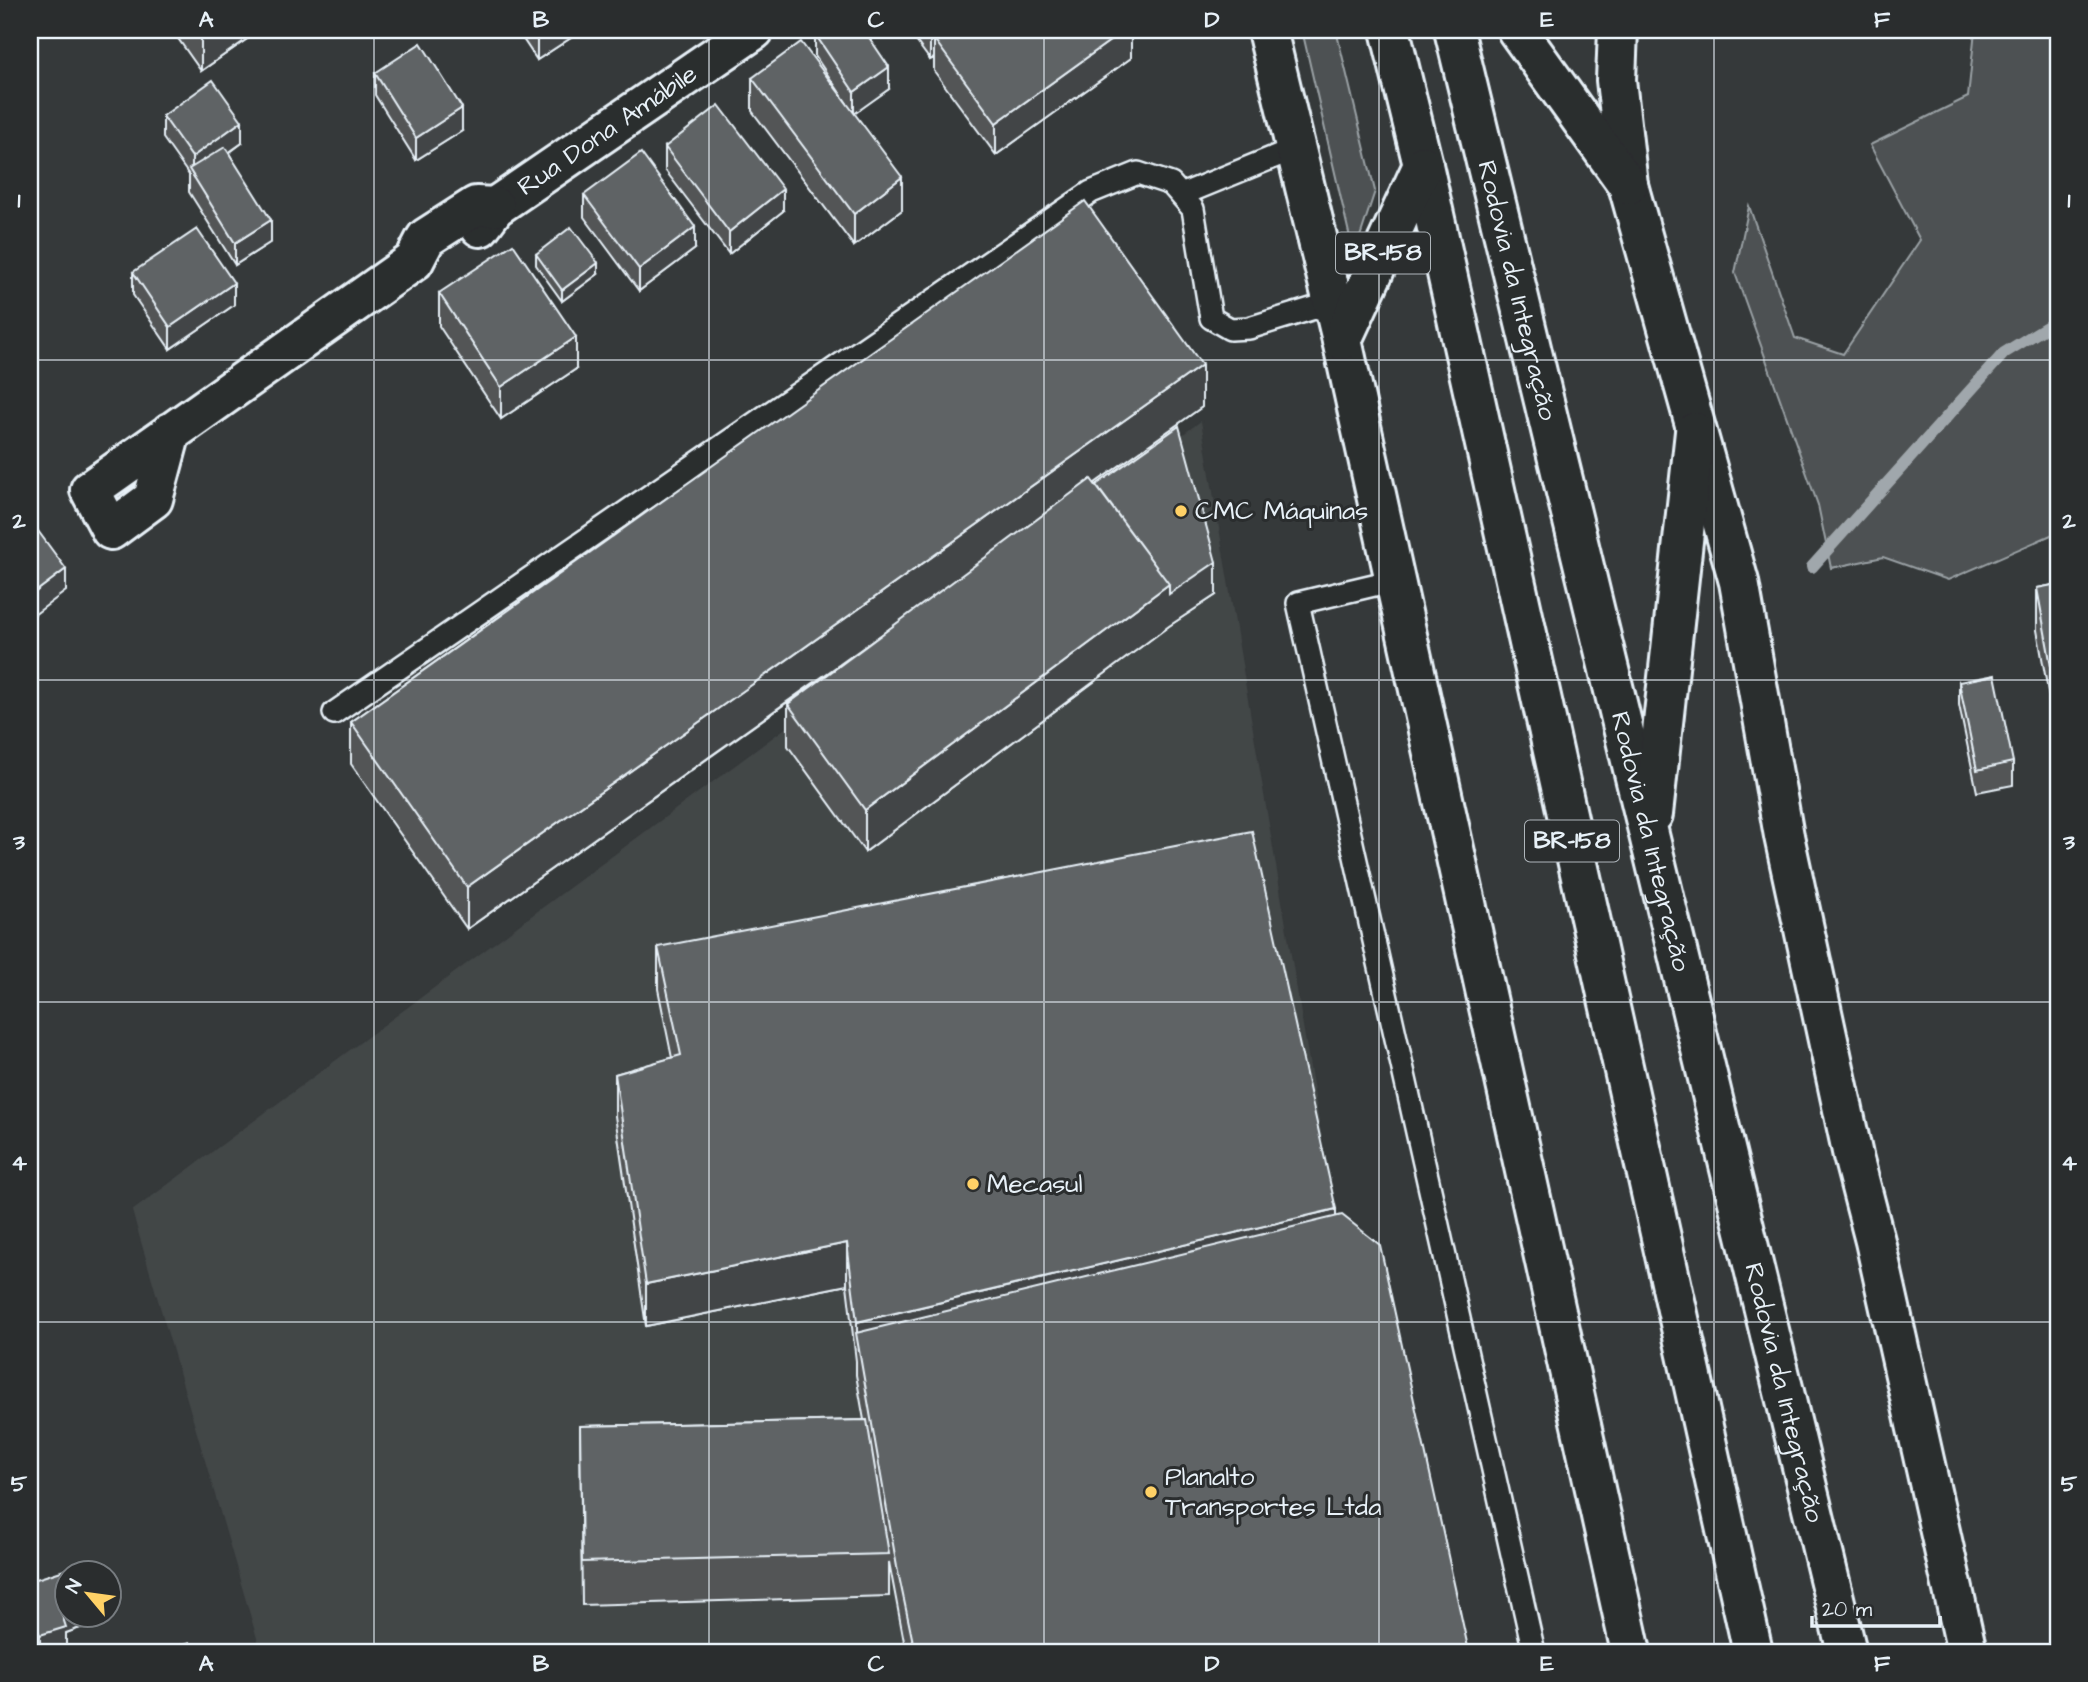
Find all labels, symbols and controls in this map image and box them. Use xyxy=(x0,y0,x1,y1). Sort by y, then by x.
text: A xyxy=(199,4,214,36)
text: B xyxy=(533,4,550,36)
text: C xyxy=(868,4,885,36)
text: D xyxy=(1205,4,1220,36)
text: E xyxy=(1540,4,1554,36)
text: F xyxy=(1874,4,1891,36)
street label: Rua Dona Amábile xyxy=(510,56,704,204)
street label: Rodovia da Integração xyxy=(1468,157,1566,424)
text: 1 xyxy=(18,184,21,216)
text: 1 xyxy=(2068,184,2071,216)
road number: BR-158 xyxy=(1336,232,1430,274)
place label: CMC Máquinas xyxy=(1195,493,1368,529)
marker: CMC Máquinas xyxy=(1173,503,1189,519)
text: 2 xyxy=(11,505,26,537)
text: 2 xyxy=(2061,505,2076,537)
street label: Rodovia da Integração xyxy=(1602,708,1700,975)
road number: BR-158 xyxy=(1525,820,1619,862)
text: 3 xyxy=(12,826,25,858)
text: 3 xyxy=(2062,826,2075,858)
text: 4 xyxy=(11,1147,27,1179)
text: 4 xyxy=(2061,1147,2077,1179)
place label: Mecasul xyxy=(987,1166,1083,1202)
marker: Mecasul xyxy=(965,1176,981,1192)
street label: Rodovia da Integração xyxy=(1735,1259,1833,1526)
place label: Planalto Transportes Ltda xyxy=(1165,1459,1381,1525)
text: 5 xyxy=(11,1468,28,1500)
text: 5 xyxy=(2061,1468,2078,1500)
marker: Planalto Transportes Ltda xyxy=(1143,1484,1159,1500)
north arrow xyxy=(52,1560,122,1630)
text: N xyxy=(60,1575,89,1598)
scale bar xyxy=(1812,1584,1939,1628)
text: 20 m xyxy=(1822,1595,1873,1624)
text: A xyxy=(199,1648,214,1680)
text: B xyxy=(533,1648,550,1680)
text: C xyxy=(868,1648,885,1680)
text: D xyxy=(1205,1648,1220,1680)
text: E xyxy=(1540,1648,1554,1680)
text: F xyxy=(1874,1648,1891,1680)

